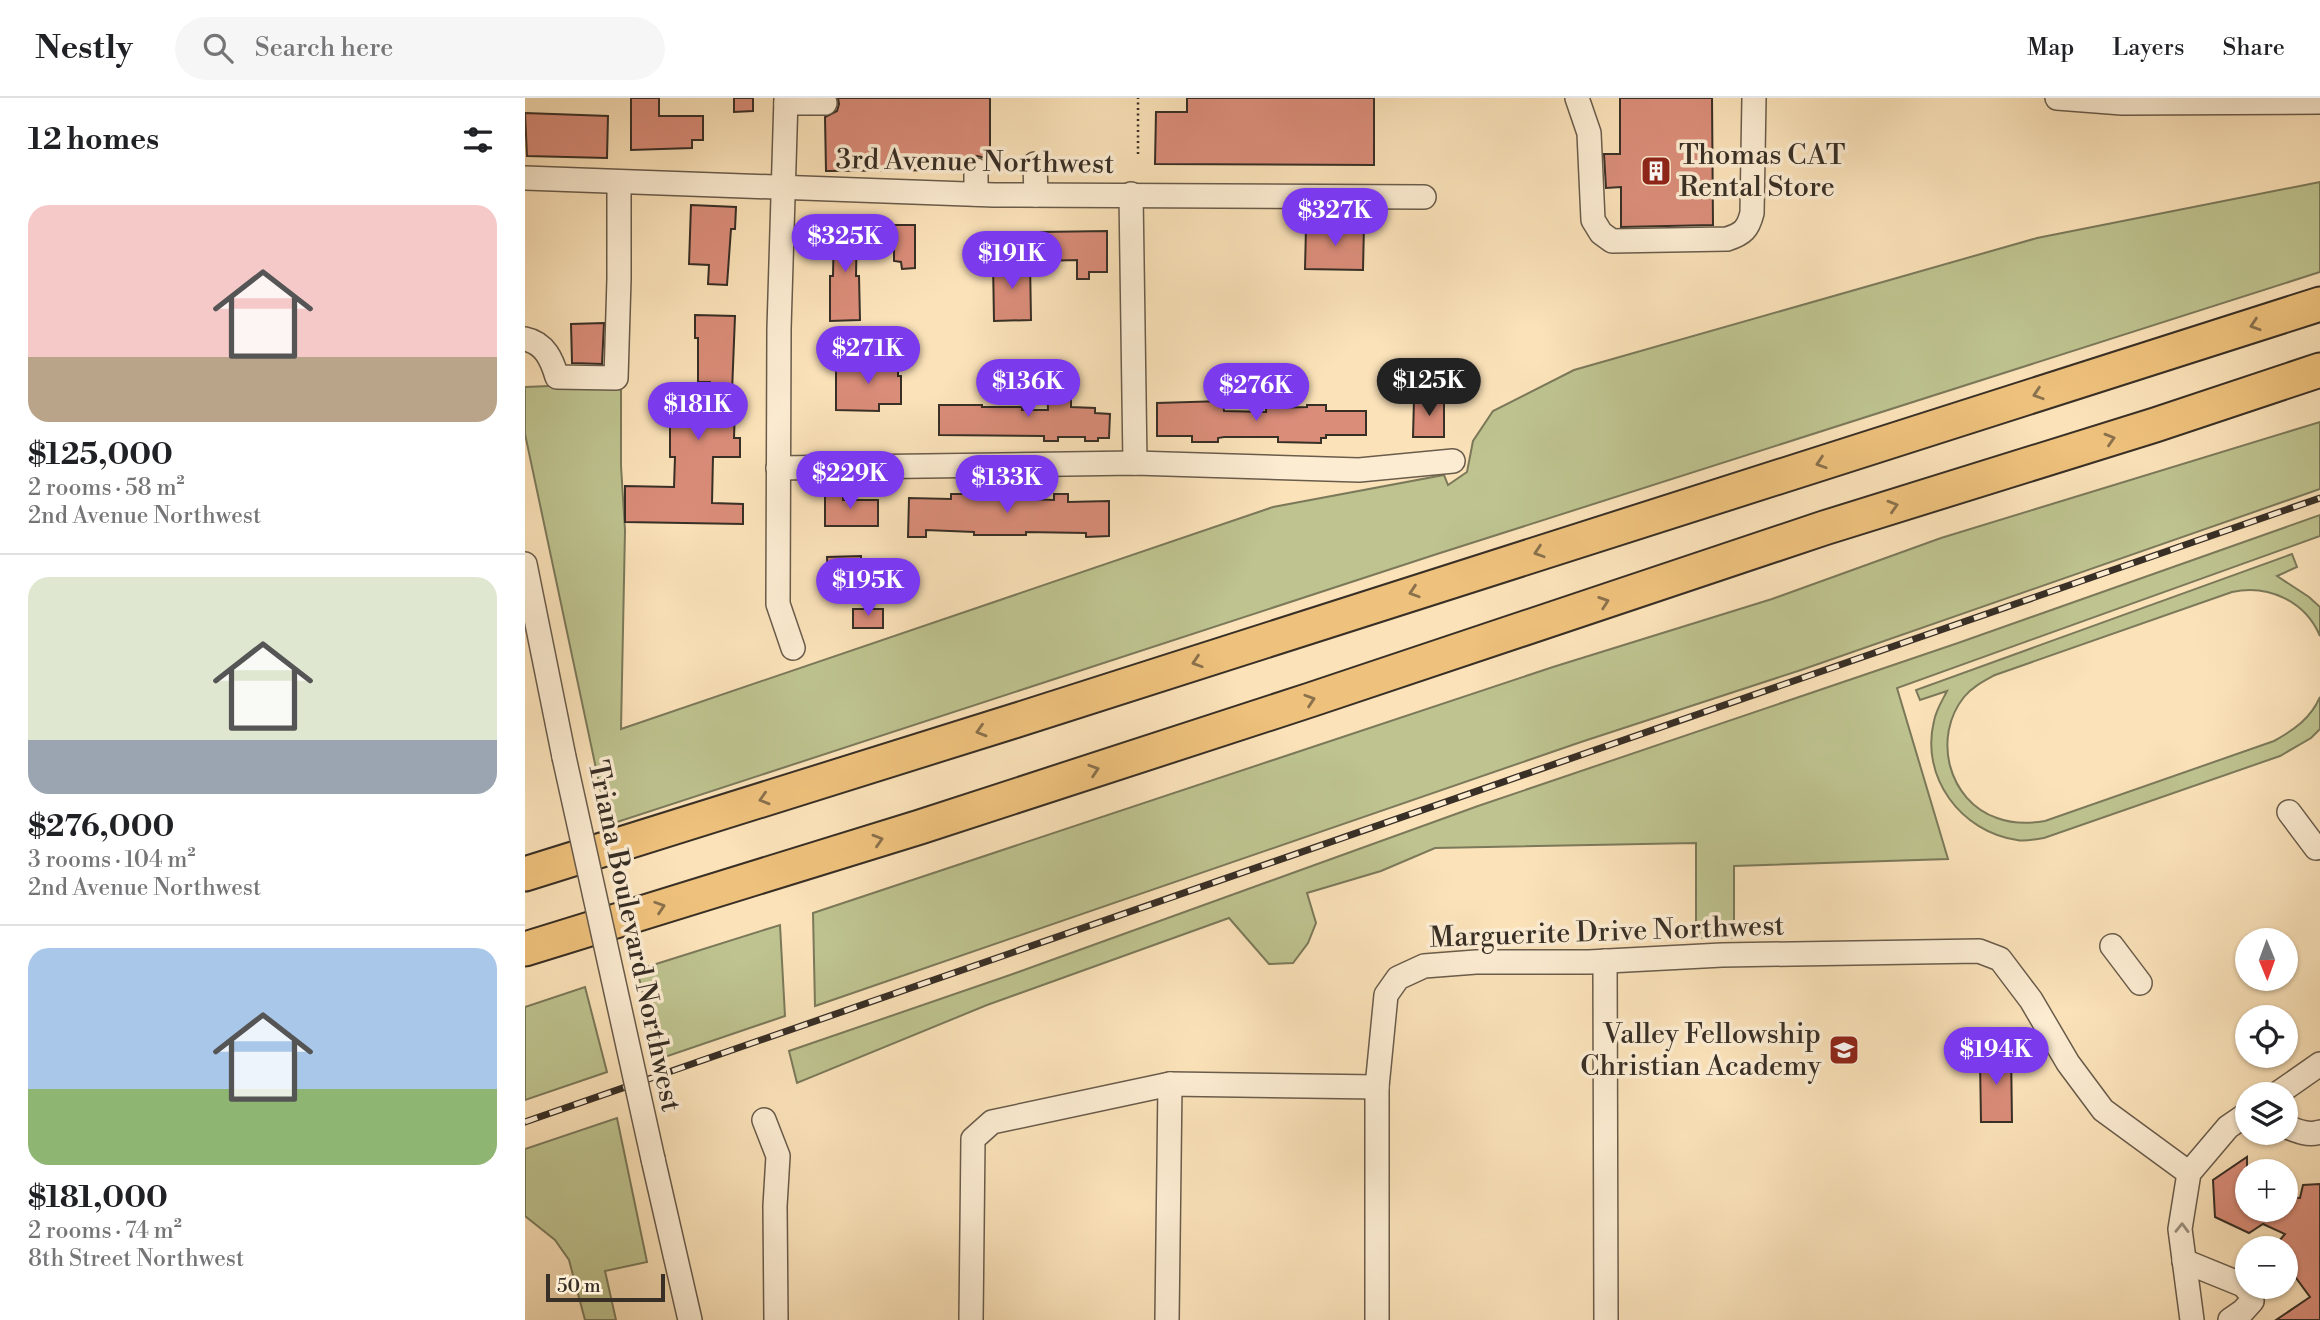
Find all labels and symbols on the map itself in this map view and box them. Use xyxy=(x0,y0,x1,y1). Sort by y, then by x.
place label: Thomas CAT Rental Store xyxy=(1679,138,1846,205)
street label: 3rd Avenue Northwest xyxy=(835,142,1115,182)
building icon: Thomas CAT Rental Store xyxy=(1639,154,1673,188)
pin: $327K xyxy=(1286,188,1384,248)
pin: $325K xyxy=(796,214,894,274)
pin: $191K xyxy=(963,232,1061,291)
one-way arrow xyxy=(2249,317,2262,331)
pin: $271K xyxy=(819,327,917,386)
pin: $125K xyxy=(1380,358,1478,418)
pin: $136K xyxy=(979,360,1077,419)
pin: $276K xyxy=(1207,364,1305,423)
pin: $181K xyxy=(649,382,747,442)
one-way arrow xyxy=(2033,385,2045,400)
one-way arrow xyxy=(2104,433,2116,448)
pin: $229K xyxy=(801,452,899,511)
one-way arrow xyxy=(1816,454,1828,469)
pin: $133K xyxy=(958,456,1056,515)
one-way arrow xyxy=(1887,500,1899,515)
one-way arrow xyxy=(1533,544,1545,559)
pin: $195K xyxy=(819,559,917,618)
one-way arrow xyxy=(1408,584,1421,598)
one-way arrow xyxy=(1597,596,1609,610)
one-way arrow xyxy=(1192,653,1204,668)
one-way arrow xyxy=(1304,693,1316,708)
one-way arrow xyxy=(975,723,987,737)
street label: Triana Boulevard Northwest xyxy=(580,757,688,1115)
one-way arrow xyxy=(1087,764,1100,778)
one-way arrow xyxy=(758,791,770,805)
one-way arrow xyxy=(871,833,883,848)
one-way arrow xyxy=(654,900,666,915)
street label: Marguerite Drive Northwest xyxy=(1429,908,1785,956)
north arrow xyxy=(2235,928,2298,990)
place label: Valley Fellowship Christian Academy xyxy=(1580,1017,1821,1084)
pin: $194K xyxy=(1947,1028,2045,1087)
school or university icon: Valley Fellowship Christian Academy xyxy=(1827,1033,1861,1067)
one-way arrow xyxy=(2174,1222,2190,1233)
scale bar xyxy=(546,1271,665,1303)

